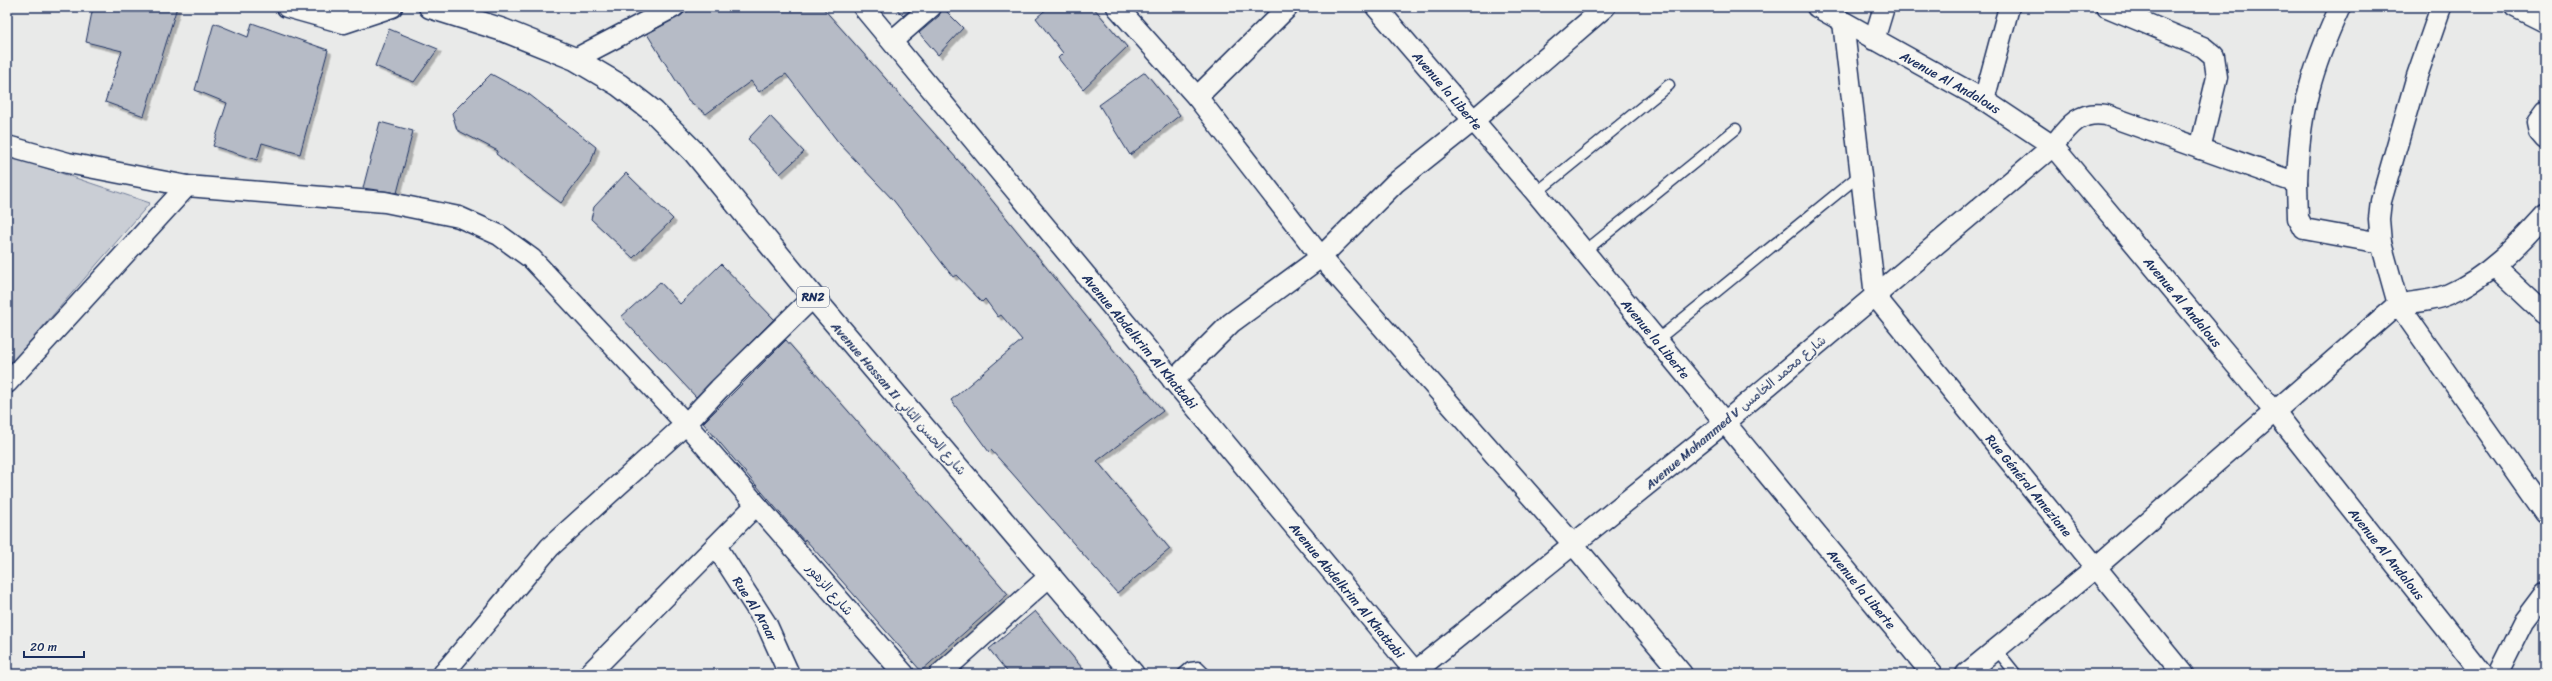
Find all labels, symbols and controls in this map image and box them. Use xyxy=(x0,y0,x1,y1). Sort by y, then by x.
street label: Avenue Al Andalous xyxy=(1895,44,2006,121)
street label: Avenue la Liberte xyxy=(1406,45,1489,136)
street label: Avenue Al Andalous xyxy=(2137,251,2228,354)
street label: Avenue Abdelkrim Al Khattabi xyxy=(1076,267,1204,415)
road number: RN2 xyxy=(797,287,829,307)
street label: Avenue la Liberte xyxy=(1615,293,1696,385)
street label: Avenue Hassan II شارع الحسن الثاني xyxy=(824,315,972,481)
street label: Avenue Mohammed V شارع محمد الخامس xyxy=(1639,329,1831,496)
street label: Rue Général Ameziane xyxy=(1980,429,2078,543)
street label: Avenue Al Andalous xyxy=(2342,502,2431,606)
street label: Avenue Abdelkrim Al Khattabi xyxy=(1283,516,1411,664)
street label: Avenue la Liberte xyxy=(1821,543,1902,635)
street label: شارع الزهور xyxy=(799,557,859,621)
street label: Rue Al Araar xyxy=(726,572,784,645)
scale bar xyxy=(24,633,84,659)
text: 20 m xyxy=(30,636,57,658)

